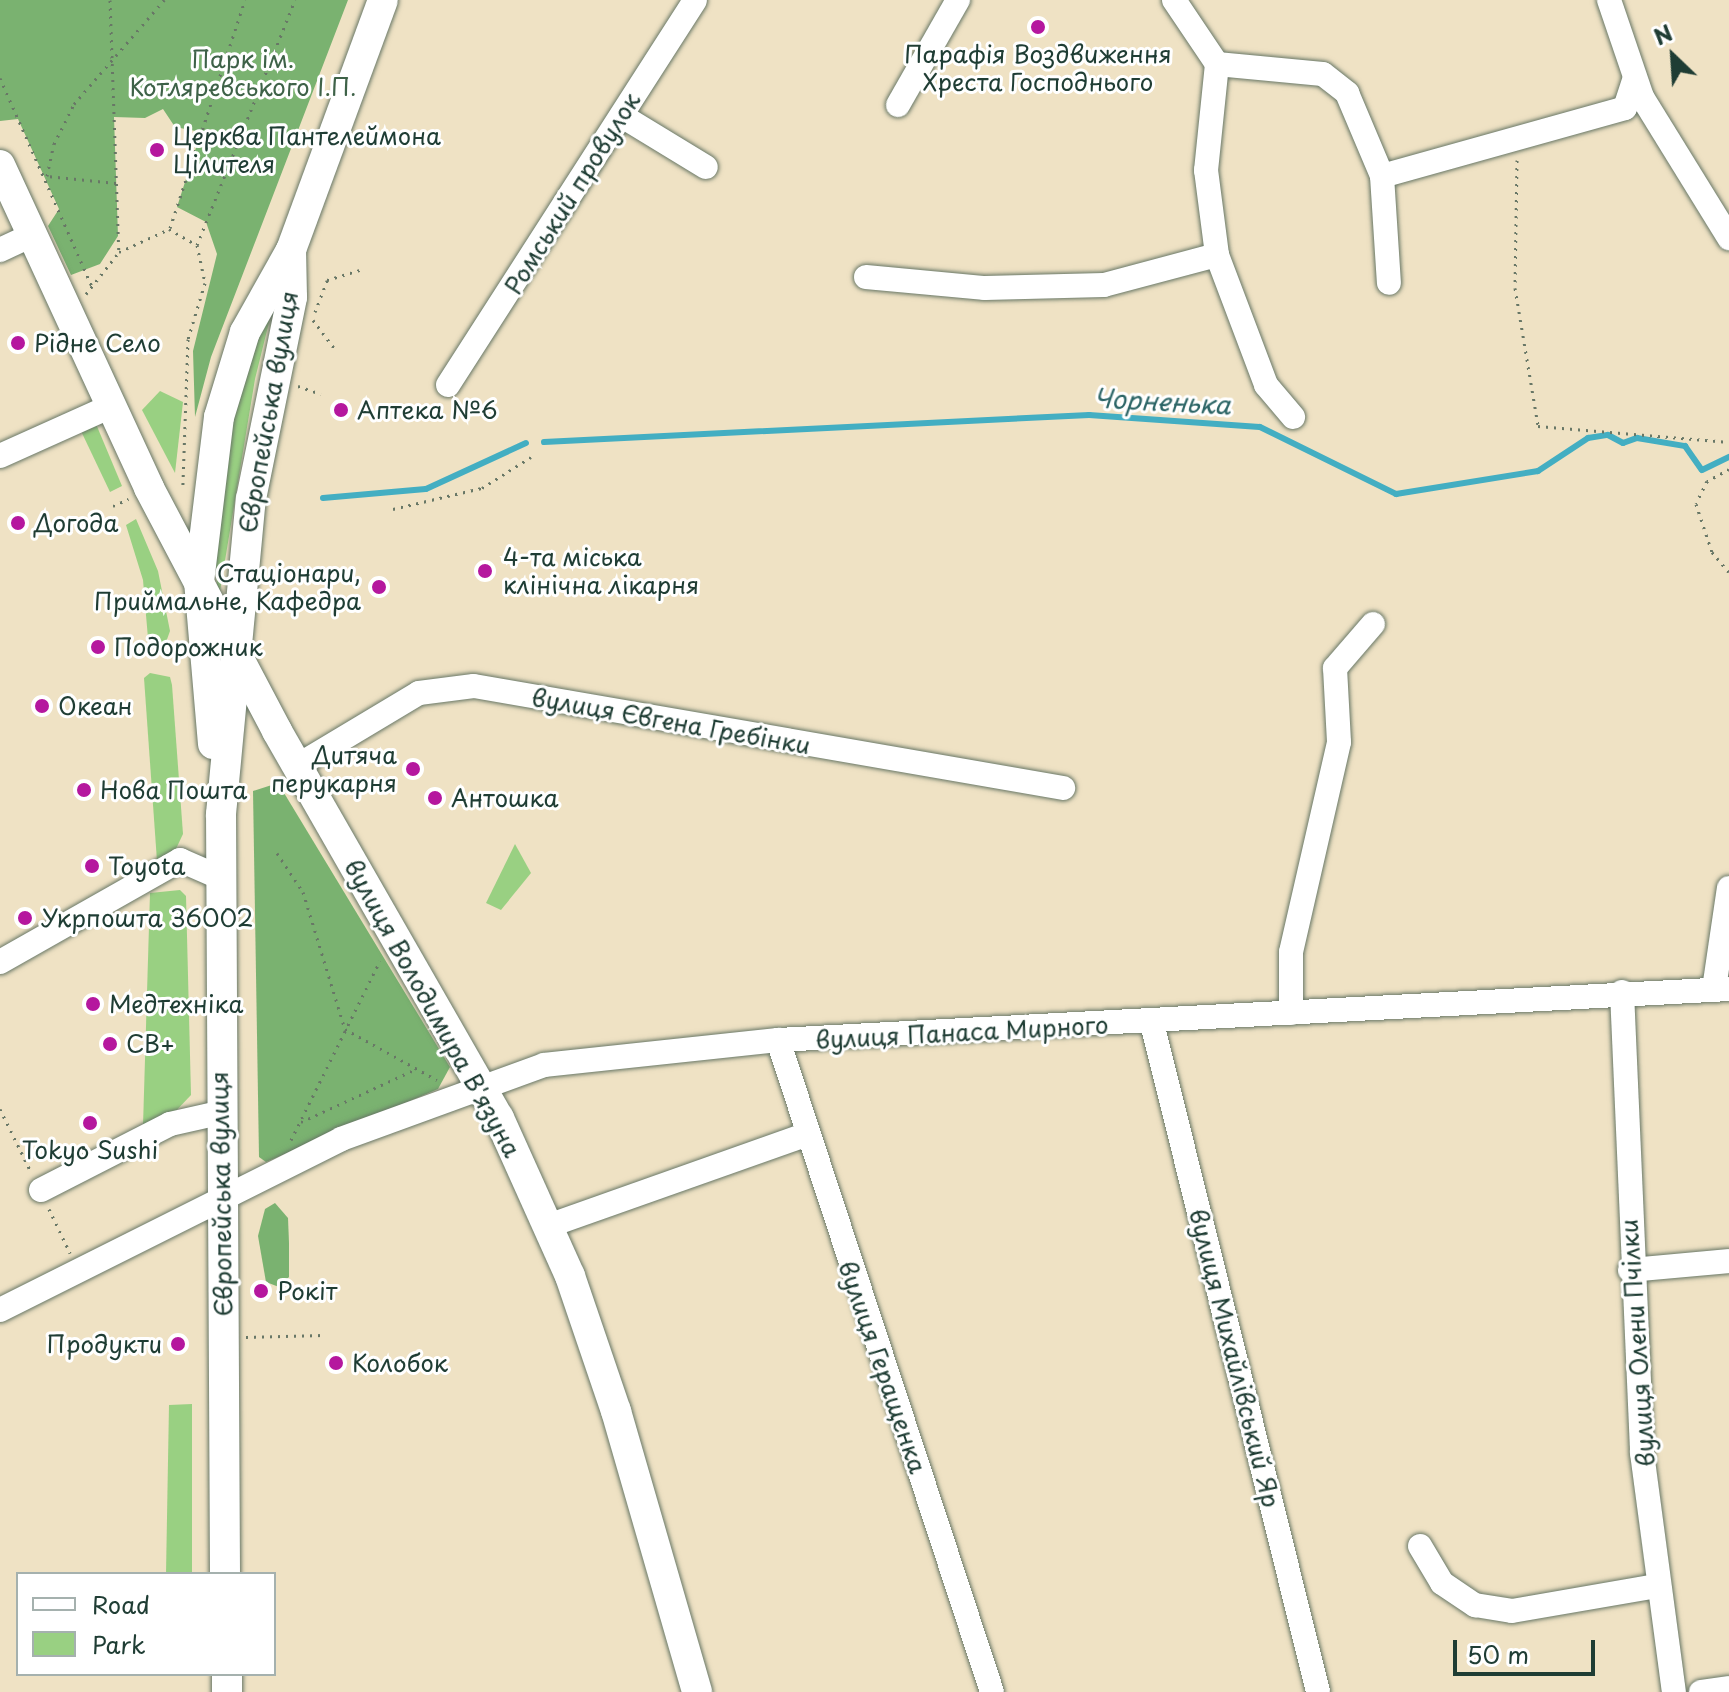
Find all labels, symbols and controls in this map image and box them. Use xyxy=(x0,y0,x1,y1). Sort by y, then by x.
text: N xyxy=(1648,15,1678,52)
north arrow xyxy=(1633,16,1713,96)
marker: Парафія Воздвиження Хреста Господнього xyxy=(1029,18,1047,36)
place label: Парафія Воздвиження Хреста Господнього xyxy=(904,40,1172,96)
park label: Парк ім. Котляревського І.П. xyxy=(129,45,357,101)
street label: Ромський провулок xyxy=(498,87,646,299)
place label: Церква Пантелеймона Цілителя xyxy=(173,122,442,178)
marker: Церква Пантелеймона Цілителя xyxy=(148,141,166,159)
street label: Європейська вулиця xyxy=(232,288,304,536)
place label: Рідне Село xyxy=(34,329,161,357)
marker: Рідне Село xyxy=(9,334,27,352)
water label: Чорненька xyxy=(1093,382,1231,420)
place label: Аптека №6 xyxy=(357,396,497,424)
marker: Аптека №6 xyxy=(332,401,350,419)
place label: Догода xyxy=(34,509,118,537)
marker: Догода xyxy=(9,514,27,532)
place label: 4-та міська клінічна лікарня xyxy=(503,543,700,599)
place label: Стаціонари, Приймальне, Кафедра xyxy=(94,559,361,615)
marker: 4-та міська клінічна лікарня xyxy=(474,560,496,582)
marker: Стаціонари, Приймальне, Кафедра xyxy=(368,576,390,598)
place label: Подорожник xyxy=(114,633,263,661)
marker: Подорожник xyxy=(89,638,107,656)
street label: вулиця Євгена Гребінки xyxy=(528,682,814,760)
place label: Океан xyxy=(58,692,132,720)
marker: Океан xyxy=(33,697,51,715)
place label: Дитяча перукарня xyxy=(271,741,397,797)
marker: Дитяча перукарня xyxy=(404,760,422,778)
place label: Нова Пошта xyxy=(100,776,249,804)
marker: Нова Пошта xyxy=(75,781,93,799)
place label: Антошка xyxy=(451,784,559,812)
marker: Антошка xyxy=(426,789,444,807)
place label: Toyota xyxy=(108,852,185,880)
street label: вулиця Володимира В'язуна xyxy=(339,854,527,1162)
marker: Toyota xyxy=(83,857,101,875)
place label: Укрпошта 36002 xyxy=(41,904,254,932)
marker: Укрпошта 36002 xyxy=(16,909,34,927)
place label: Медтехніка xyxy=(109,990,243,1018)
marker: Медтехніка xyxy=(84,995,102,1013)
street label: вулиця Панаса Мирного xyxy=(815,1010,1109,1054)
place label: СВ+ xyxy=(126,1030,175,1058)
marker: СВ+ xyxy=(101,1035,119,1053)
street label: Європейська вулиця xyxy=(204,1071,238,1317)
marker: Tokyo Sushi xyxy=(81,1114,99,1132)
place label: Tokyo Sushi xyxy=(22,1136,158,1164)
street label: вулиця Михайлівський Яр xyxy=(1184,1205,1286,1511)
street label: вулиця Олени Пчілки xyxy=(1614,1217,1660,1469)
street label: вулиця Геращенка xyxy=(833,1257,933,1477)
place label: Рокіт xyxy=(277,1277,337,1305)
marker: Рокіт xyxy=(252,1282,270,1300)
place label: Продукти xyxy=(47,1330,162,1358)
marker: Продукти xyxy=(169,1335,187,1353)
place label: Колобок xyxy=(352,1349,448,1377)
marker: Колобок xyxy=(327,1354,345,1372)
legend xyxy=(16,1572,276,1676)
text: Road xyxy=(92,1586,150,1622)
scale bar xyxy=(1457,1624,1599,1674)
text: Park xyxy=(92,1626,146,1662)
text: 50 m xyxy=(1467,1636,1529,1672)

